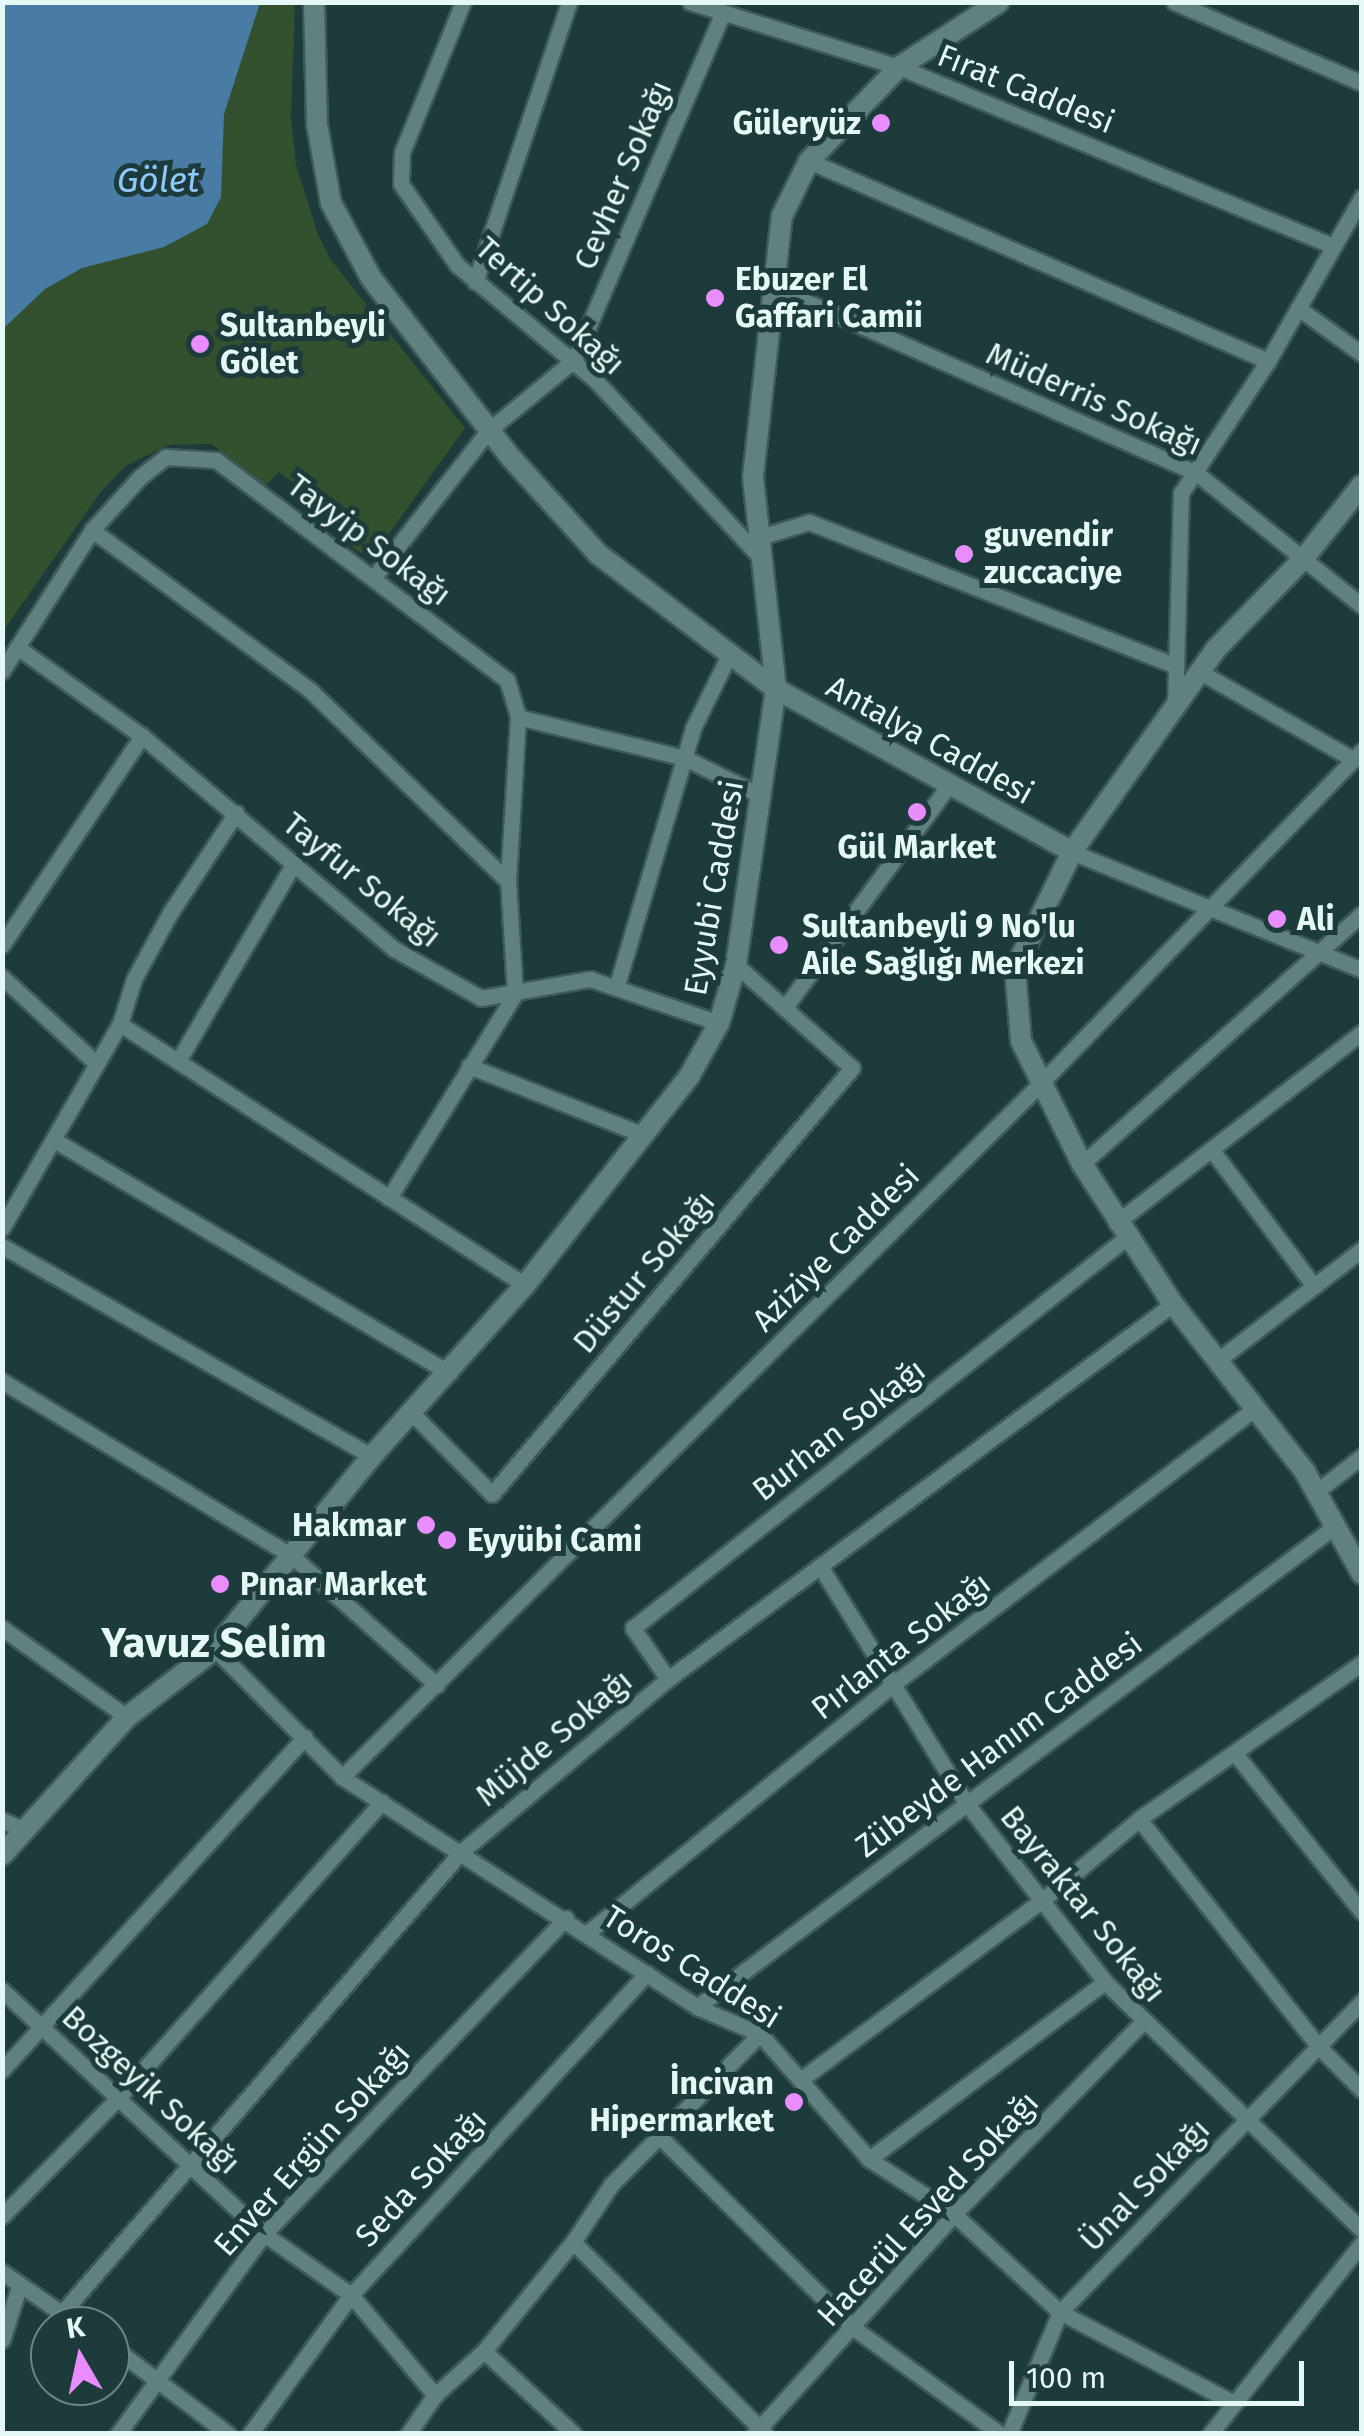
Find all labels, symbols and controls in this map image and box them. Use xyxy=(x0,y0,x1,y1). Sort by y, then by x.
street label: Fırat Caddesi xyxy=(932,36,1120,142)
street label: Cevher Sokağı xyxy=(566,74,680,276)
place label: Güleryüz xyxy=(733,104,861,142)
marker: Güleryüz xyxy=(870,112,892,134)
water label: Gölet xyxy=(117,159,199,201)
street label: Tertip Sokağı xyxy=(468,229,632,383)
place label: Ebuzer El Gaffari Camii xyxy=(735,261,923,336)
marker: Ebuzer El Gaffari Camii xyxy=(704,287,726,309)
place label: Sultanbeyli Gölet xyxy=(220,307,386,382)
marker: Sultanbeyli Gölet xyxy=(189,333,211,355)
street label: Müderris Sokağı xyxy=(980,334,1208,464)
street label: Tayyip Sokağı xyxy=(280,466,458,614)
place label: guvendir zuccaciye xyxy=(984,517,1122,592)
marker: guvendir zuccaciye xyxy=(953,543,975,565)
street label: Antalya Caddesi xyxy=(820,667,1040,813)
street label: Eyyubi Caddesi xyxy=(676,777,752,999)
marker: Gül Market xyxy=(906,801,928,823)
street label: Tayfur Sokağı xyxy=(275,804,449,956)
place label: Gül Market xyxy=(838,828,996,866)
place label: Ali xyxy=(1297,900,1334,938)
place label: Sultanbeyli 9 No'lu Aile Sağlığı Merkezi xyxy=(802,908,1084,983)
marker: Ali xyxy=(1266,908,1288,930)
marker: Sultanbeyli 9 No'lu Aile Sağlığı Merkezi xyxy=(766,932,792,958)
street label: Aziziye Caddesi xyxy=(744,1156,928,1340)
street label: Düstur Sokağı xyxy=(565,1183,723,1361)
street label: Burhan Sokağı xyxy=(745,1351,933,1509)
place label: Hakmar xyxy=(292,1506,406,1544)
marker: Hakmar xyxy=(415,1514,437,1536)
place label: Eyyübi Cami xyxy=(467,1521,642,1559)
marker: Eyyübi Cami xyxy=(436,1529,458,1551)
street label: Pırlanta Sokağı xyxy=(804,1564,998,1728)
place label: Pınar Market xyxy=(240,1565,427,1603)
marker: Pınar Market xyxy=(209,1573,231,1595)
district label: Yavuz Selim xyxy=(101,1618,327,1668)
street label: Zübeyde Hanım Caddesi xyxy=(848,1625,1150,1865)
street label: Müjde Sokağı xyxy=(468,1661,640,1815)
street label: Bayraktar Sokağı xyxy=(992,1798,1174,2010)
street label: Toros Caddesi xyxy=(596,1897,788,2037)
street label: Bozgeyik Sokağı xyxy=(54,1998,248,2182)
street label: Enver Ergün Sokağı xyxy=(206,2034,418,2264)
place label: İncivan Hipermarket xyxy=(589,2065,774,2140)
street label: Hacerül Esved Sokağı xyxy=(809,2084,1047,2334)
marker: İncivan Hipermarket xyxy=(783,2091,805,2113)
street label: Seda Sokağı xyxy=(347,2101,495,2255)
street label: Ünal Sokağı xyxy=(1072,2111,1218,2259)
north arrow xyxy=(30,2306,130,2406)
text: K xyxy=(64,2310,87,2346)
scale bar xyxy=(1014,2341,1309,2403)
text: 100 m xyxy=(1026,2360,1106,2396)

